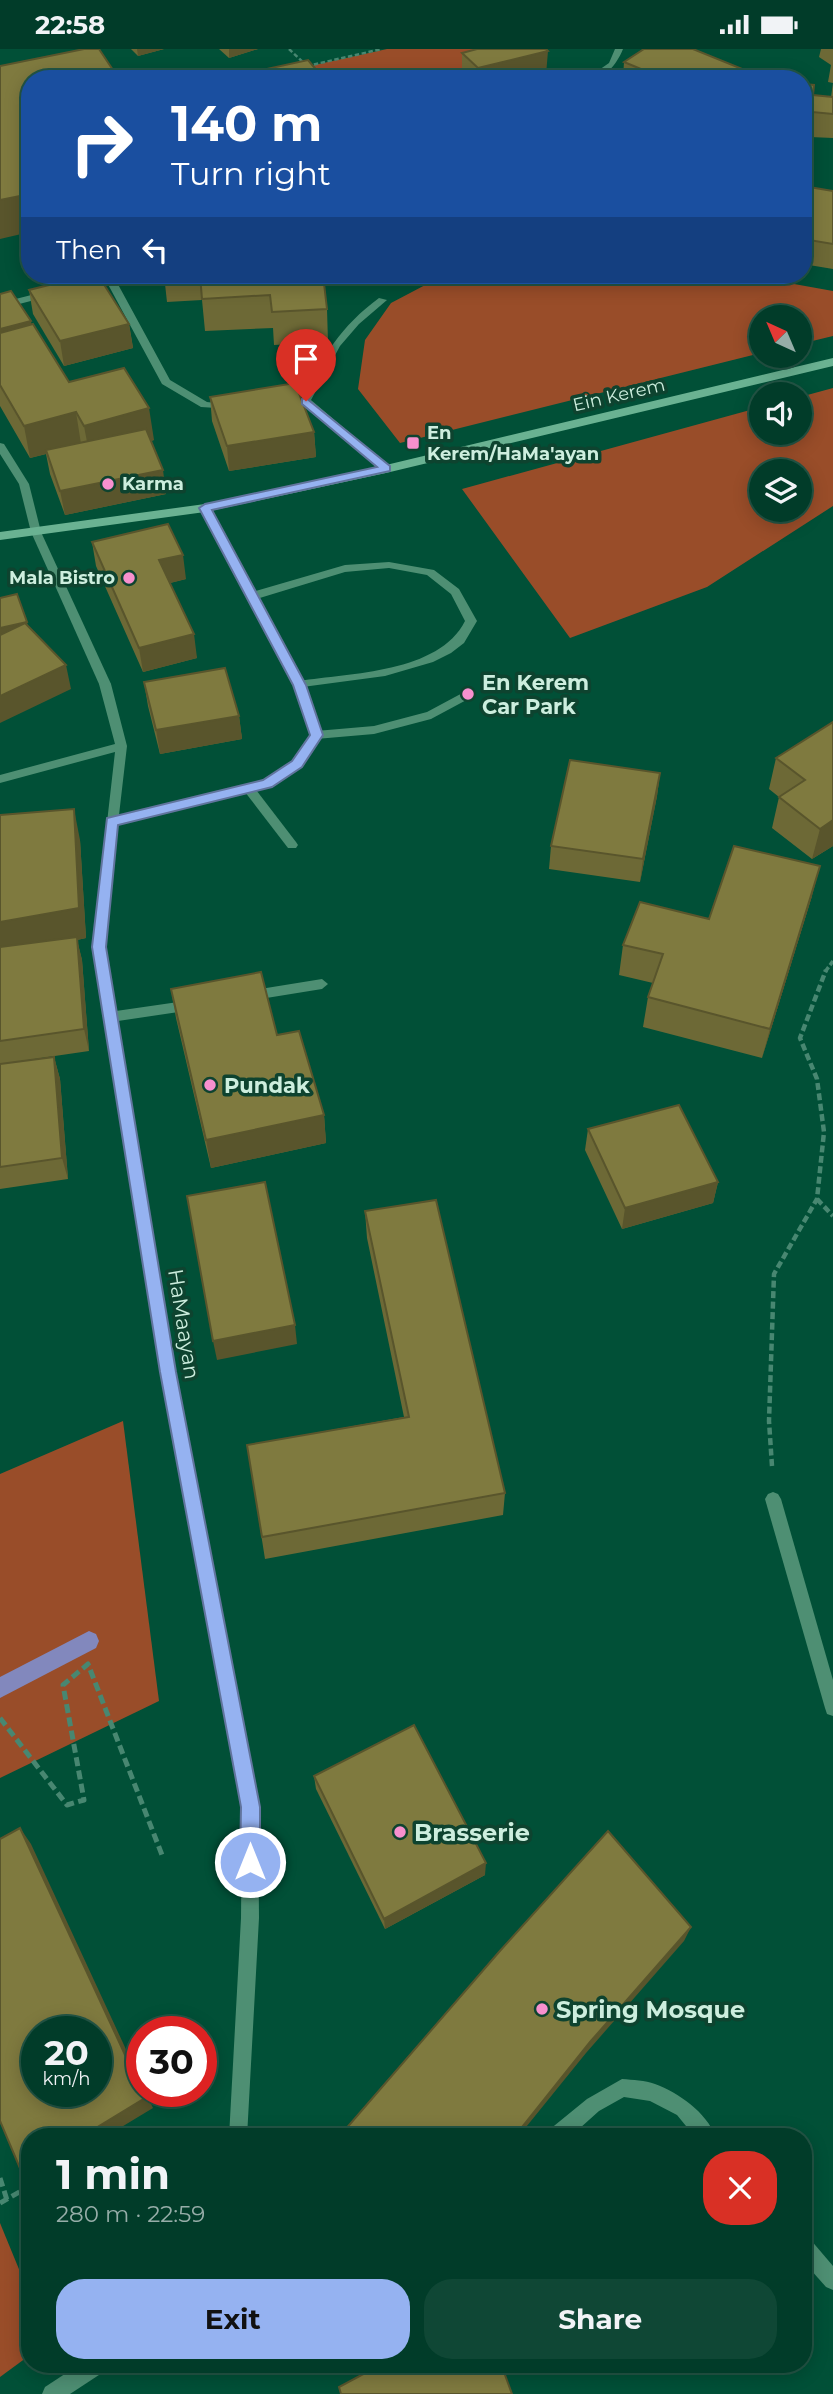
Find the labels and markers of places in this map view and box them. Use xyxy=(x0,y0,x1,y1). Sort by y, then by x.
pin xyxy=(276,329,336,401)
place label: En Kerem/HaMa'ayan xyxy=(427,422,599,465)
marker: En Kerem/HaMa'ayan xyxy=(405,435,421,451)
place label: Karma xyxy=(122,473,184,495)
marker: Karma xyxy=(100,476,116,492)
place label: Mala Bistro xyxy=(9,567,115,589)
marker: Mala Bistro xyxy=(121,570,137,586)
place label: En Kerem Car Park xyxy=(482,670,589,719)
marker: En Kerem Car Park xyxy=(460,686,476,702)
place label: Pundak xyxy=(224,1073,310,1098)
marker: Pundak xyxy=(202,1077,218,1093)
place label: Brasserie xyxy=(414,1818,530,1847)
marker: Brasserie xyxy=(392,1824,408,1840)
place label: Spring Mosque xyxy=(556,1995,745,2024)
marker: Spring Mosque xyxy=(534,2001,550,2017)

